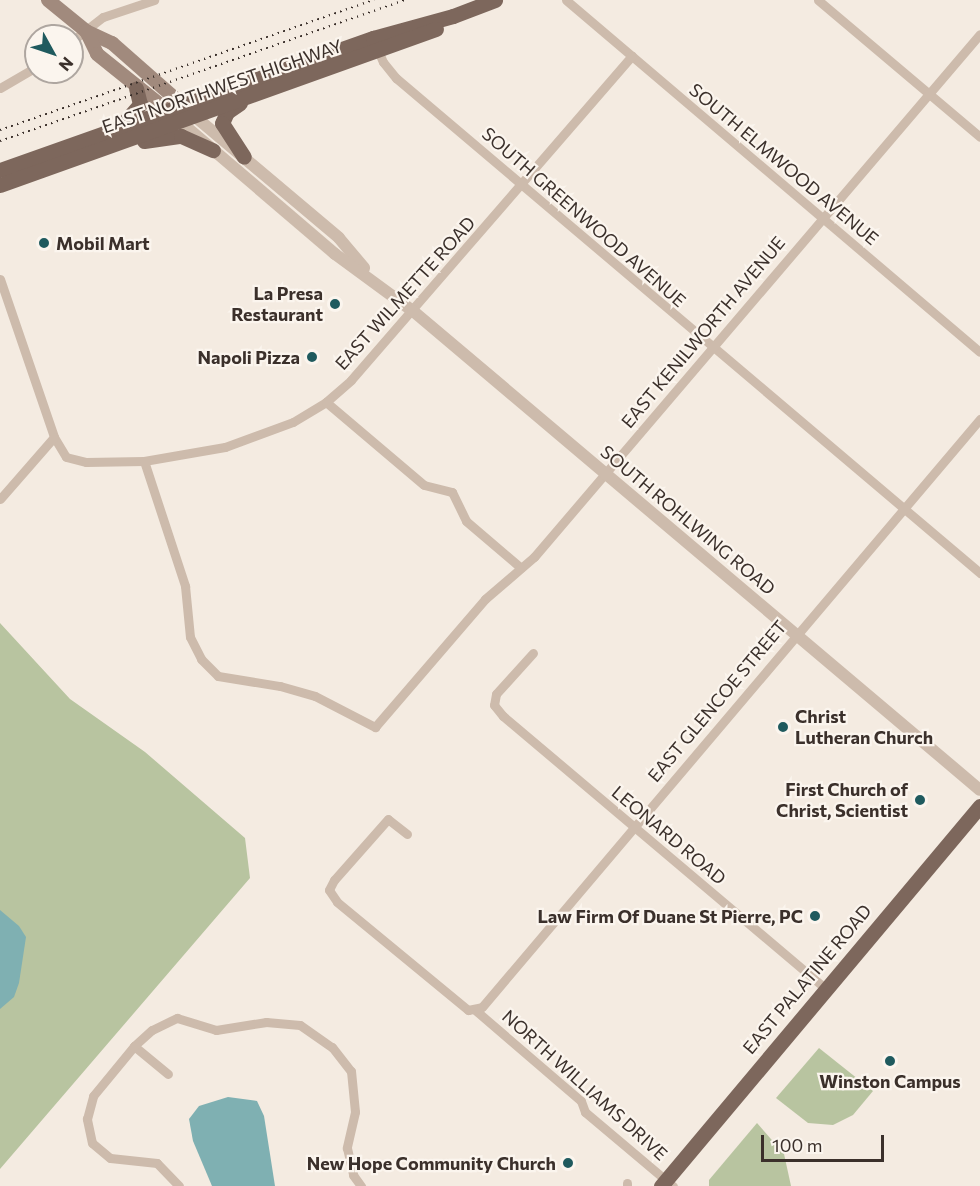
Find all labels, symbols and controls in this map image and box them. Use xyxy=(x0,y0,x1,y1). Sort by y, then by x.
north arrow xyxy=(24,24,84,84)
street label: EAST NORTHWEST HIGHWAY xyxy=(99,35,345,137)
text: N xyxy=(56,54,78,75)
street label: SOUTH ELMWOOD AVENUE xyxy=(685,79,883,249)
street label: SOUTH GREENWOOD AVENUE xyxy=(478,123,690,311)
street label: EAST WILMETTE ROAD xyxy=(330,212,480,374)
place label: Mobil Mart xyxy=(56,232,150,254)
street label: EAST KENILWORTH AVENUE xyxy=(617,232,789,432)
marker: Mobil Mart xyxy=(37,236,51,250)
place label: La Presa Restaurant xyxy=(231,283,323,326)
marker: La Presa Restaurant xyxy=(328,297,342,311)
place label: Napoli Pizza xyxy=(198,346,300,368)
marker: Napoli Pizza xyxy=(305,350,319,364)
street label: SOUTH ROHLWING ROAD xyxy=(596,441,780,599)
street label: EAST GLENCOE STREET xyxy=(643,616,791,786)
place label: Christ Lutheran Church xyxy=(795,706,933,748)
marker: Christ Lutheran Church xyxy=(776,720,790,734)
place label: First Church of Christ, Scientist xyxy=(776,779,908,822)
street label: LEONARD ROAD xyxy=(608,781,730,889)
marker: First Church of Christ, Scientist xyxy=(913,793,927,807)
street label: EAST PALATINE ROAD xyxy=(738,900,876,1058)
place label: Law Firm Of Duane St Pierre, PC xyxy=(537,905,803,927)
marker: Law Firm Of Duane St Pierre, PC xyxy=(808,909,822,923)
street label: NORTH WILLIAMS DRIVE xyxy=(498,1005,672,1165)
marker: Winston Campus xyxy=(883,1054,897,1068)
place label: Winston Campus xyxy=(819,1070,961,1092)
scale bar xyxy=(764,1123,887,1161)
text: 100 m xyxy=(772,1134,822,1156)
place label: New Hope Community Church xyxy=(307,1152,556,1174)
marker: New Hope Community Church xyxy=(561,1156,575,1170)

